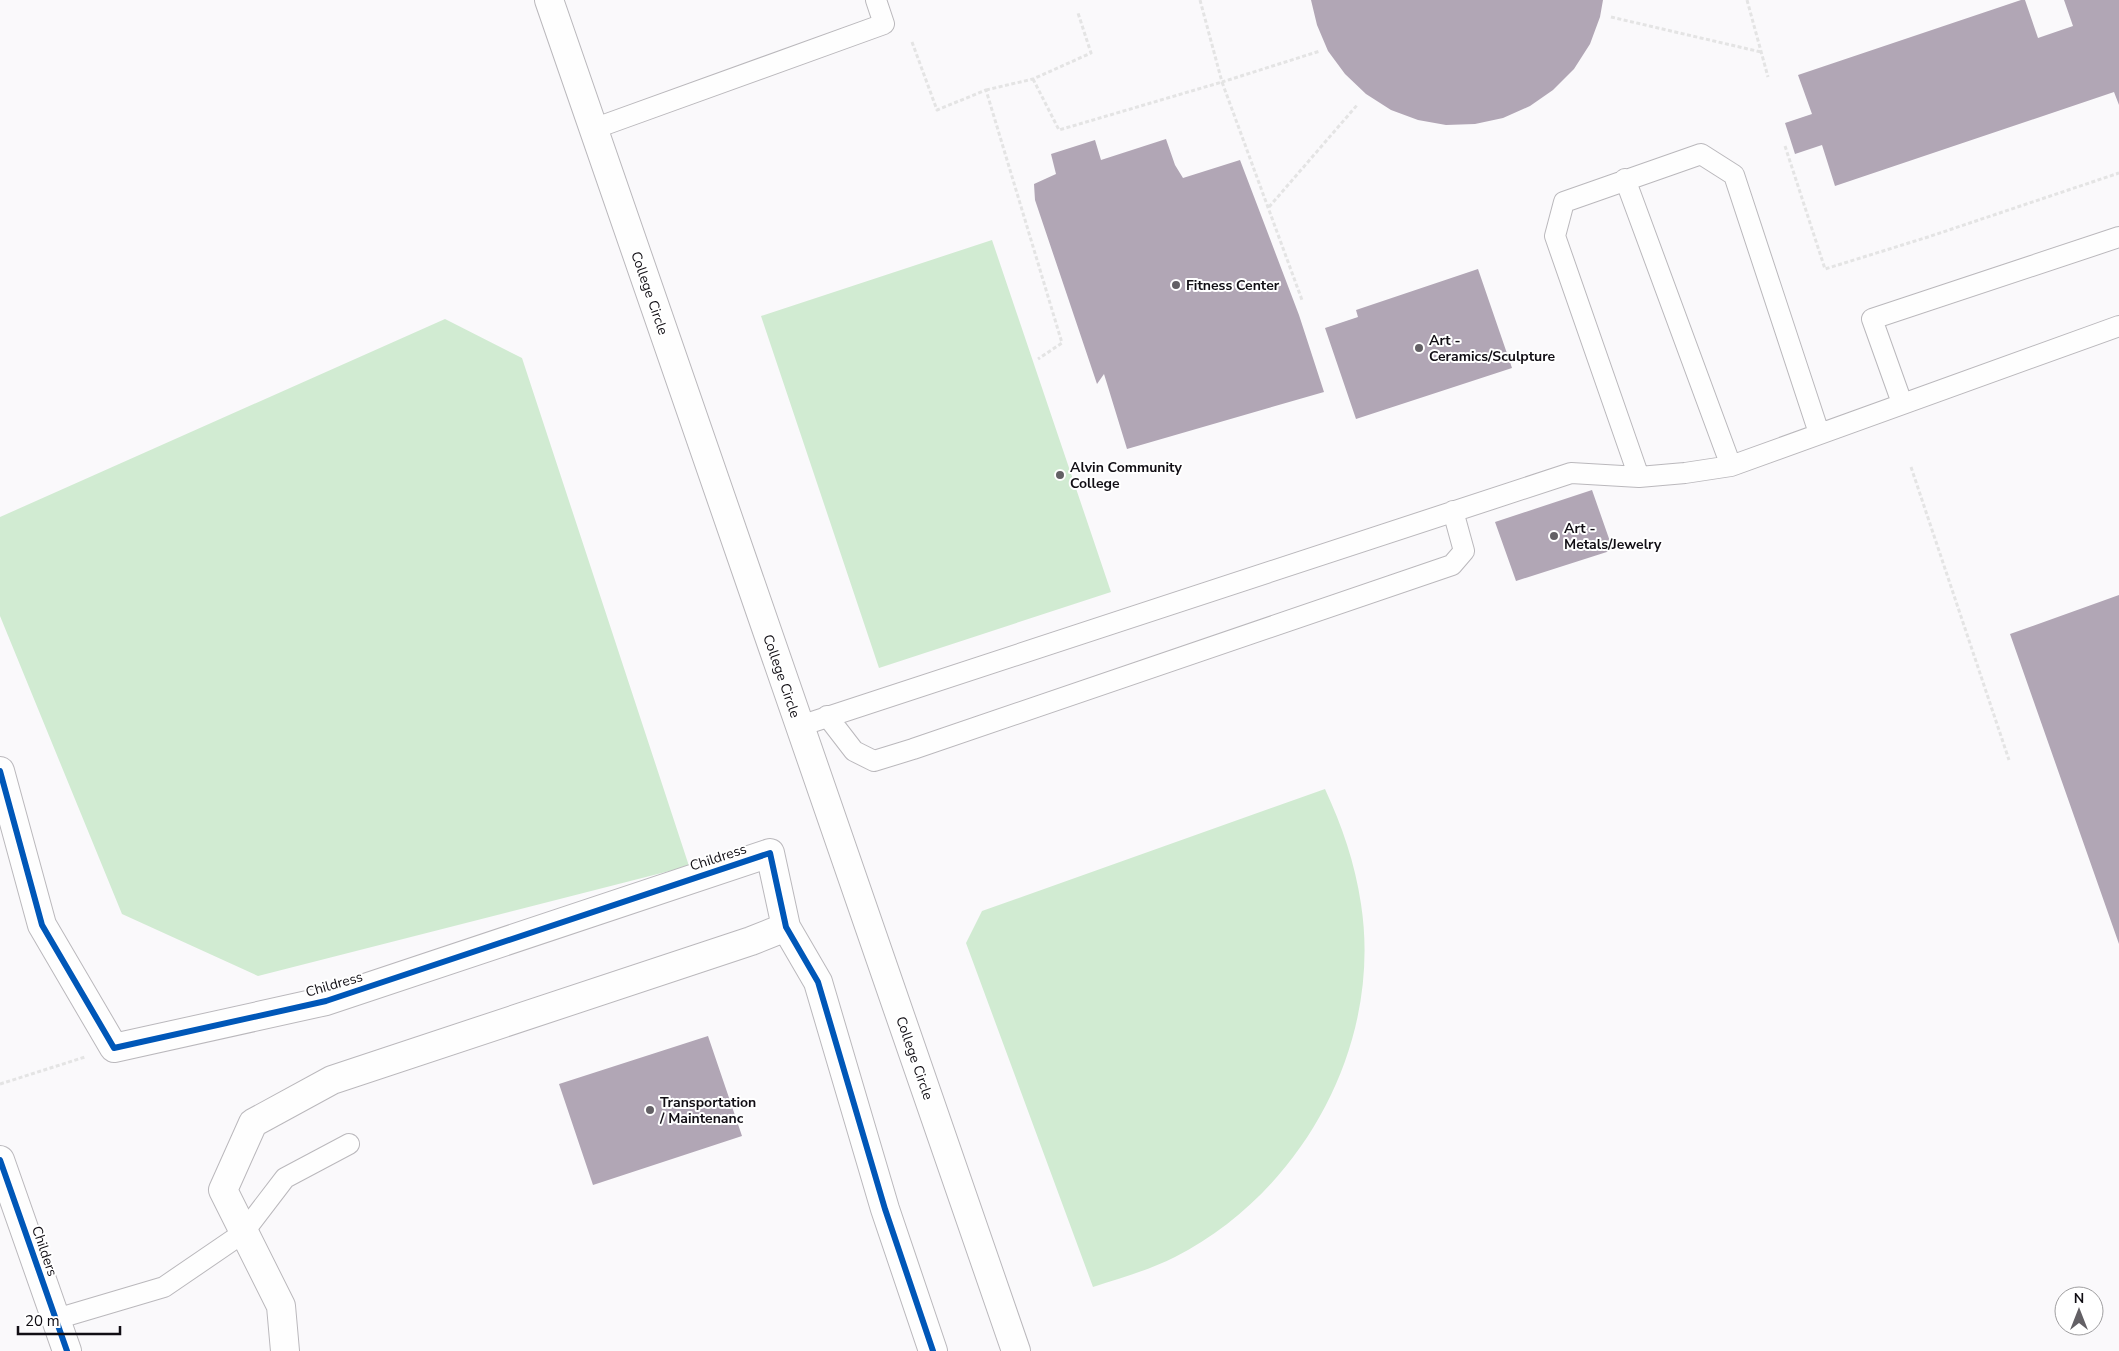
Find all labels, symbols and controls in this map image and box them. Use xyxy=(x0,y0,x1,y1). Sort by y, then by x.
street label: College Circle xyxy=(626,249,673,337)
place label: Fitness Center xyxy=(1186,276,1280,295)
marker: Fitness Center xyxy=(1170,279,1182,291)
place label: Art - Ceramics/Sculpture xyxy=(1429,331,1556,366)
marker: Art - Ceramics/Sculpture xyxy=(1413,342,1425,354)
place label: Alvin Community College xyxy=(1070,458,1183,493)
marker: Alvin Community College xyxy=(1054,469,1066,481)
place label: Art - Metals/Jewelry xyxy=(1564,519,1662,554)
marker: Art - Metals/Jewelry xyxy=(1548,530,1560,542)
street label: College Circle xyxy=(758,632,805,720)
street label: Childress xyxy=(687,839,749,876)
street label: Childress xyxy=(303,967,365,1002)
street label: College Circle xyxy=(891,1014,938,1102)
place label: Transportation / Maintenanc xyxy=(659,1093,756,1128)
marker: Transportation / Maintenanc xyxy=(644,1104,656,1116)
street label: Childers xyxy=(27,1223,62,1279)
north arrow xyxy=(2054,1286,2104,1336)
text: N xyxy=(2074,1289,2084,1308)
scale bar xyxy=(18,1304,120,1336)
text: 20 m xyxy=(25,1311,60,1331)

